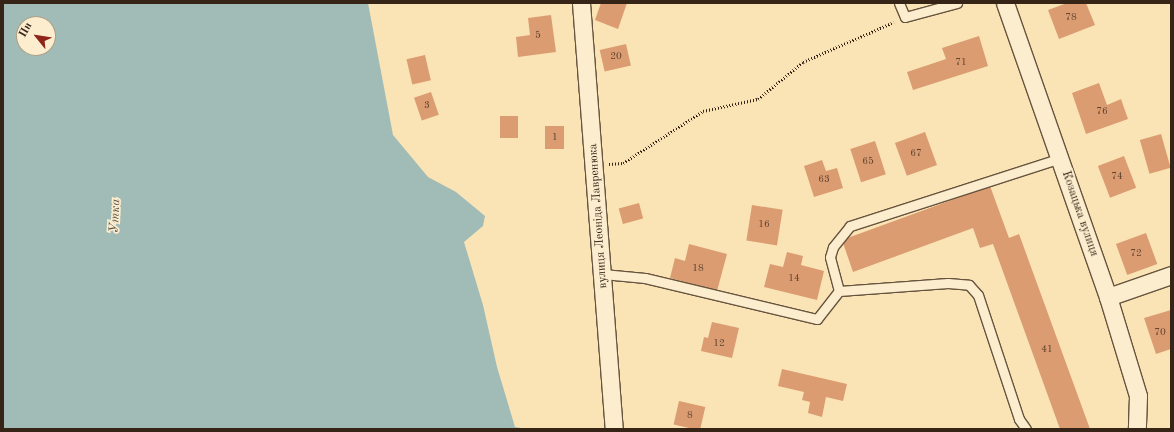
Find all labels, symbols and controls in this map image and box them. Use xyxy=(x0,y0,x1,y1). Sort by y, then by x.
house number: 78 xyxy=(1065,12,1077,24)
north arrow xyxy=(16,16,56,56)
text: Пн xyxy=(17,21,35,40)
house number: 5 xyxy=(535,30,541,42)
house number: 20 xyxy=(610,51,622,63)
house number: 71 xyxy=(955,57,967,69)
house number: 3 xyxy=(424,100,430,112)
house number: 76 xyxy=(1096,106,1108,118)
house number: 1 xyxy=(552,132,558,144)
street label: вулиця Леоніда Лавренюка xyxy=(587,143,611,289)
house number: 67 xyxy=(910,148,922,160)
house number: 65 xyxy=(862,156,874,168)
street label: Козацька вулиця xyxy=(1058,169,1100,259)
house number: 74 xyxy=(1111,171,1123,183)
house number: 63 xyxy=(818,174,830,186)
water label: Утка xyxy=(107,198,125,234)
house number: 16 xyxy=(758,219,770,231)
house number: 72 xyxy=(1130,248,1142,260)
house number: 18 xyxy=(692,263,704,275)
house number: 14 xyxy=(788,273,800,285)
house number: 70 xyxy=(1154,327,1166,339)
house number: 12 xyxy=(713,338,725,350)
house number: 41 xyxy=(1041,344,1053,356)
house number: 8 xyxy=(687,410,693,422)

